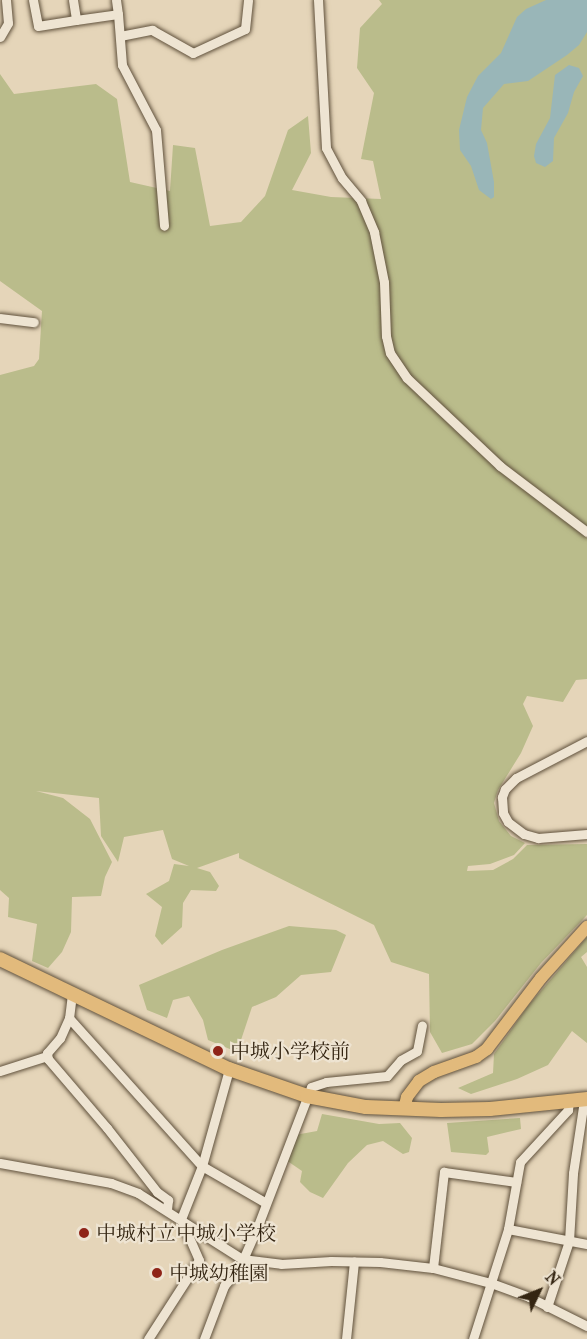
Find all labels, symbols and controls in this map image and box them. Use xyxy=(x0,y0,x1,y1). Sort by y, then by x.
place label: 中城小学校前 xyxy=(230,1039,350,1063)
marker: 中城小学校前 xyxy=(211,1044,225,1058)
place label: 中城村立中城小学校 xyxy=(96,1221,276,1245)
marker: 中城村立中城小学校 xyxy=(77,1226,91,1240)
place label: 中城幼稚園 xyxy=(169,1261,269,1285)
north arrow xyxy=(509,1261,569,1321)
marker: 中城幼稚園 xyxy=(150,1266,164,1280)
text: N xyxy=(541,1267,564,1289)

